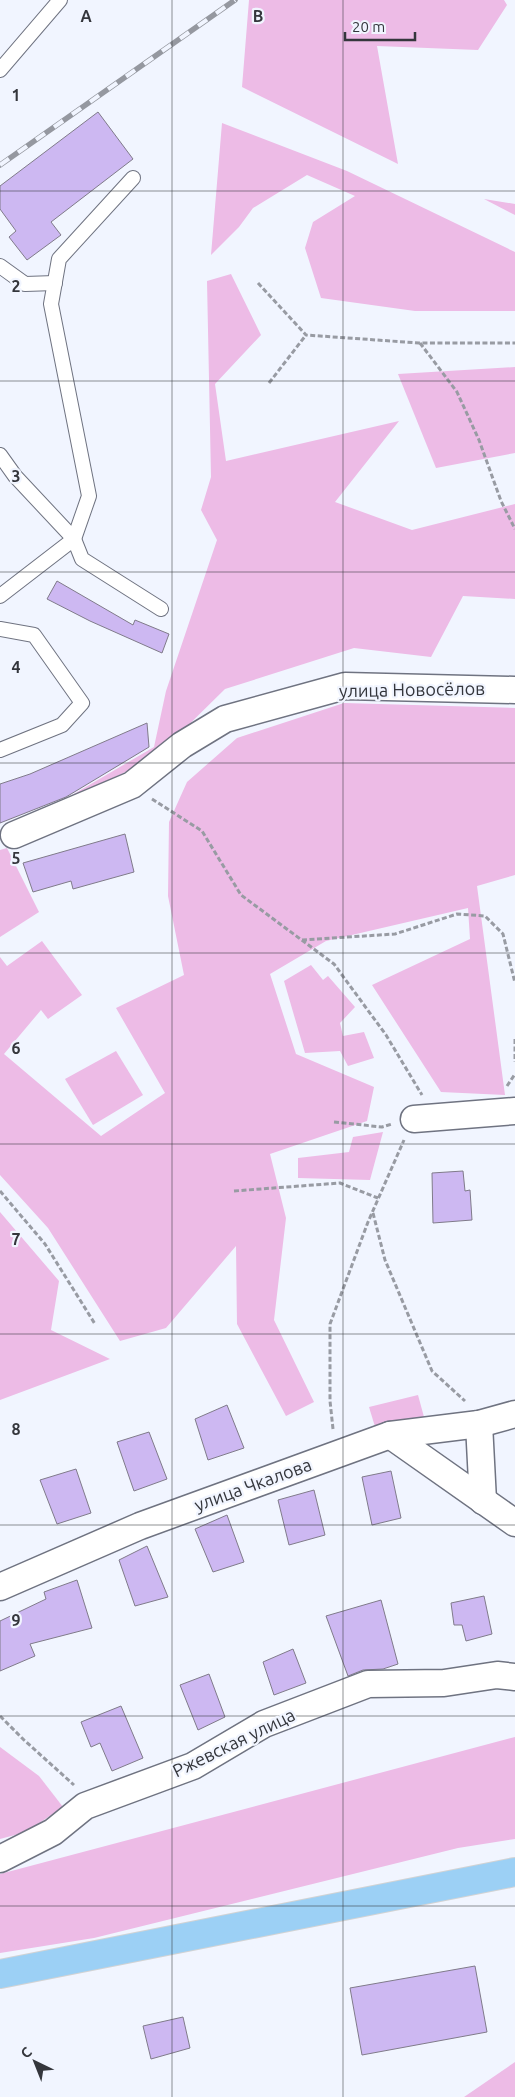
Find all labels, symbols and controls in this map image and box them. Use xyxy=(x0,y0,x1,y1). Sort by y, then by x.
text: A xyxy=(80,7,92,25)
text: B xyxy=(253,7,263,25)
scale bar xyxy=(345,10,415,42)
text: 20 m xyxy=(352,18,385,35)
text: 1 xyxy=(11,86,21,104)
text: 2 xyxy=(11,277,21,295)
text: 3 xyxy=(11,467,21,485)
text: 4 xyxy=(11,658,21,676)
street label: улица Новосёлов xyxy=(339,678,485,700)
text: 5 xyxy=(11,849,21,867)
text: 6 xyxy=(11,1039,21,1057)
text: 7 xyxy=(11,1230,21,1248)
text: 8 xyxy=(11,1420,21,1438)
street label: улица Чкалова xyxy=(191,1454,314,1515)
text: 9 xyxy=(11,1611,21,1629)
street label: Ржевская улица xyxy=(169,1704,298,1780)
north arrow xyxy=(10,2037,60,2087)
text: С xyxy=(17,2044,35,2061)

